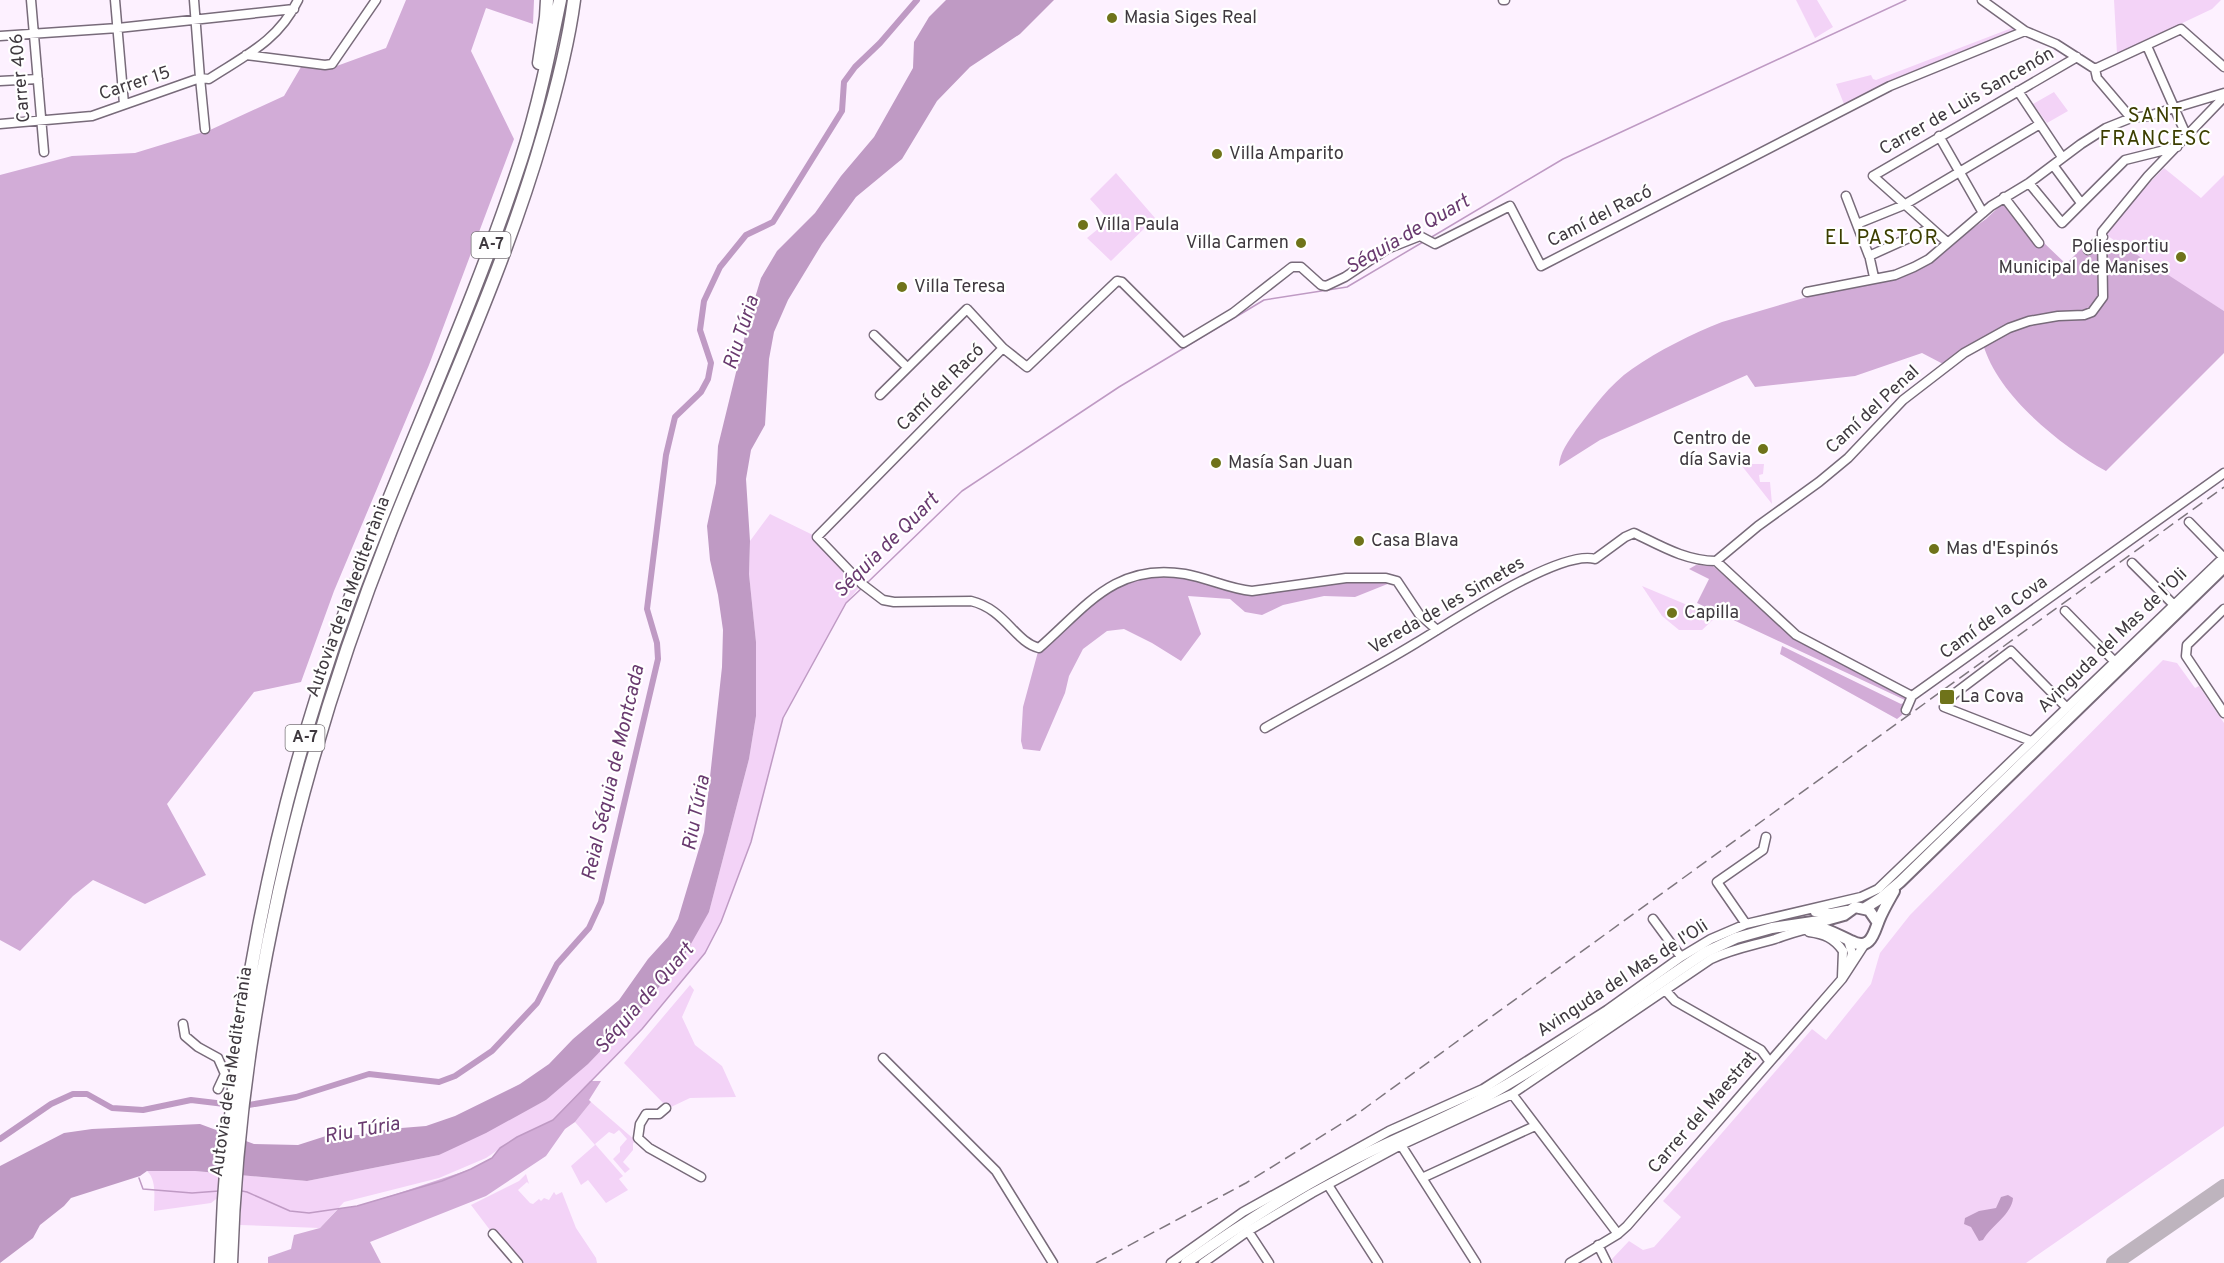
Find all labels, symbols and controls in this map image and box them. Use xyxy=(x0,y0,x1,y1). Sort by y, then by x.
place label: Masia Siges Real xyxy=(1124,7,1257,30)
marker: Masia Siges Real xyxy=(1105,11,1119,25)
street label: Carrer 406 xyxy=(6,32,36,124)
street label: Carrer de Luis Sancenón xyxy=(1876,43,2058,161)
street label: Carrer 15 xyxy=(96,62,174,106)
district label: SANT FRANCESC xyxy=(2100,104,2212,153)
place label: Villa Amparito xyxy=(1229,143,1344,166)
marker: Villa Amparito xyxy=(1210,147,1224,161)
street label: Camí del Racó xyxy=(1544,181,1656,253)
water label: Séquia de Quart xyxy=(1341,189,1475,281)
place label: Villa Paula xyxy=(1095,214,1179,237)
marker: Villa Paula xyxy=(1076,218,1090,232)
district label: EL PASTOR xyxy=(1825,226,1939,252)
road number: A-7 xyxy=(472,232,510,258)
place label: Villa Carmen xyxy=(1186,232,1289,255)
marker: Villa Carmen xyxy=(1294,236,1308,250)
place label: Poliesportiu Municipal de Manises xyxy=(1999,236,2169,280)
marker: Poliesportiu Municipal de Manises xyxy=(2174,250,2188,264)
place label: Villa Teresa xyxy=(914,276,1005,299)
marker: Villa Teresa xyxy=(895,280,909,294)
water label: Riu Túria xyxy=(718,292,766,373)
street label: Camí del Racó xyxy=(892,339,990,437)
street label: Camí del Penal xyxy=(1821,361,1925,459)
place label: Centro de día Savia xyxy=(1673,428,1751,472)
marker: Centro de día Savia xyxy=(1756,442,1770,456)
place label: Masía San Juan xyxy=(1228,452,1353,475)
marker: Masía San Juan xyxy=(1209,456,1223,470)
water label: Séquia de Quart xyxy=(829,487,946,604)
street label: Autovia de la Mediterrània xyxy=(302,494,396,700)
place label: Casa Blava xyxy=(1371,530,1458,553)
marker: Casa Blava xyxy=(1352,534,1366,548)
place label: Mas d'Espinós xyxy=(1946,538,2059,561)
marker: Mas d'Espinós xyxy=(1927,542,1941,556)
street label: Vereda de les Simetes xyxy=(1365,552,1529,660)
street label: Avinguda del Mas de l'Oli xyxy=(2033,563,2193,719)
street label: Camí de la Cova xyxy=(1936,571,2052,665)
place label: Capilla xyxy=(1684,602,1739,625)
marker: Capilla xyxy=(1665,606,1679,620)
water label: Reial Séquia de Montcada xyxy=(577,662,652,883)
place label: La Cova xyxy=(1960,686,2024,709)
marker: La Cova xyxy=(1938,688,1956,706)
road number: A-7 xyxy=(286,725,324,751)
water label: Riu Túria xyxy=(677,772,717,853)
street label: Avinguda del Mas de l'Oli xyxy=(1533,915,1713,1043)
water label: Séquia de Quart xyxy=(590,937,701,1060)
street label: Autovia de la Mediterrània xyxy=(206,965,258,1179)
street label: Carrer del Maestrat xyxy=(1644,1047,1762,1179)
water label: Riu Túria xyxy=(322,1111,403,1150)

